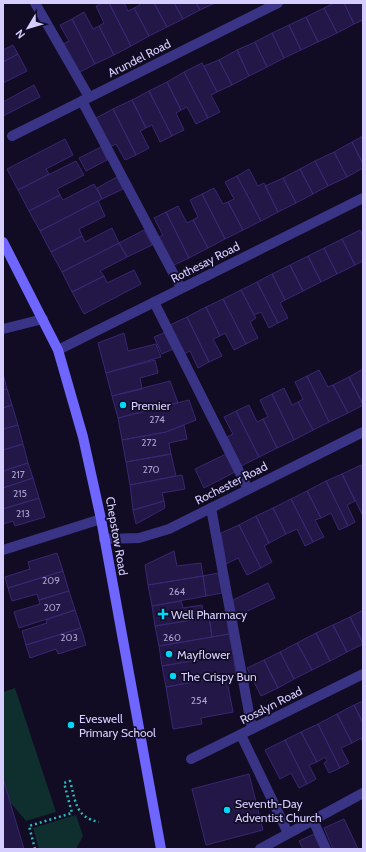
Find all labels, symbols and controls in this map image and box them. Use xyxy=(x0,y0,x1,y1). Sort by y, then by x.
north arrow xyxy=(8,8,48,48)
text: N xyxy=(12,27,28,42)
street label: Arundel Road xyxy=(105,36,173,80)
street label: Rothesay Road xyxy=(168,238,242,286)
place label: Premier xyxy=(131,398,171,413)
marker: Premier xyxy=(118,400,128,410)
house number: 274 xyxy=(149,413,165,426)
house number: 272 xyxy=(141,436,157,449)
street label: Rochester Road xyxy=(192,458,270,508)
house number: 270 xyxy=(142,463,160,476)
house number: 217 xyxy=(11,468,25,481)
house number: 215 xyxy=(13,487,27,500)
street label: Chepstow Road xyxy=(103,495,131,577)
house number: 213 xyxy=(16,507,30,520)
house number: 209 xyxy=(42,574,60,587)
house number: 264 xyxy=(169,585,186,598)
house number: 207 xyxy=(43,601,61,614)
place label: Well Pharmacy xyxy=(171,607,247,622)
marker: Well Pharmacy xyxy=(158,609,168,619)
house number: 203 xyxy=(60,631,78,644)
house number: 260 xyxy=(163,631,181,644)
place label: Mayflower xyxy=(177,647,230,662)
marker: Mayflower xyxy=(164,649,174,659)
place label: The Crispy Bun xyxy=(181,669,257,684)
marker: The Crispy Bun xyxy=(168,671,178,681)
street label: Rosslyn Road xyxy=(237,683,305,727)
house number: 254 xyxy=(191,694,207,707)
place label: Eveswell Primary School xyxy=(79,711,156,740)
marker: Eveswell Primary School xyxy=(66,720,76,730)
place label: Seventh-Day Adventist Church xyxy=(235,796,322,825)
marker: Seventh-Day Adventist Church xyxy=(222,805,232,815)

